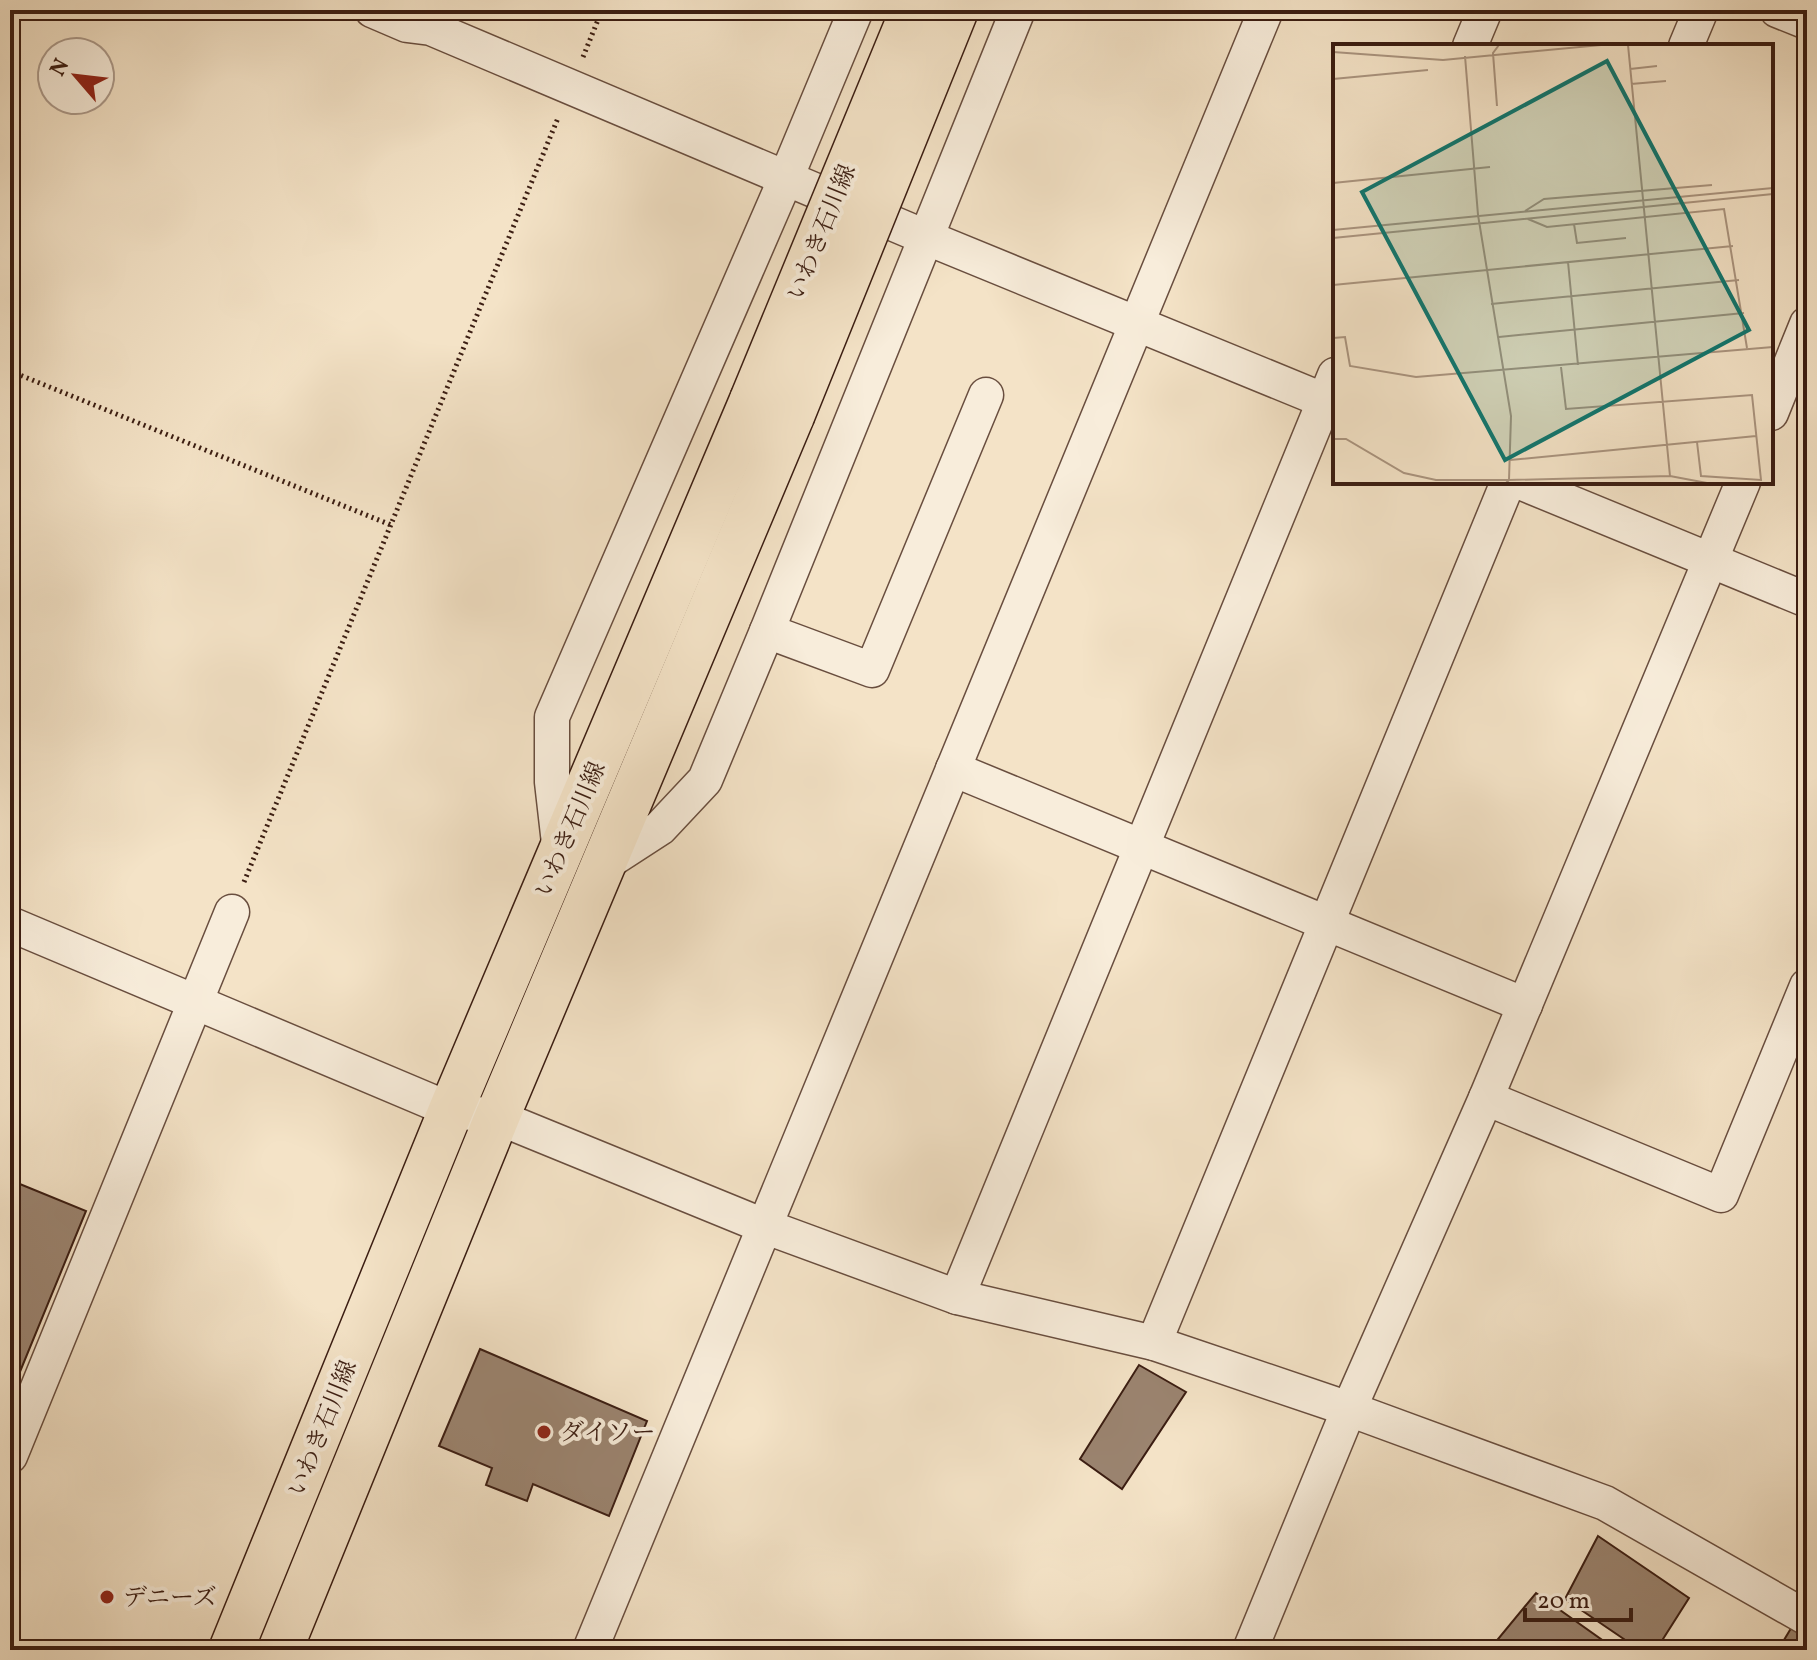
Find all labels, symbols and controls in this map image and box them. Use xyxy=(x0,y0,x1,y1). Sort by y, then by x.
north arrow xyxy=(36,36,116,116)
inset map xyxy=(1333,44,1773,484)
text: N xyxy=(43,53,78,82)
street label: いわき石川線 xyxy=(780,160,866,306)
street label: いわき石川線 xyxy=(528,757,616,903)
street label: いわき石川線 xyxy=(281,1356,367,1502)
place label: ダイソー xyxy=(560,1417,656,1451)
marker: ダイソー xyxy=(535,1423,553,1441)
scale bar xyxy=(1525,1572,1631,1622)
place label: デニーズ xyxy=(123,1582,217,1616)
text: 20 m xyxy=(1537,1585,1590,1619)
marker: デニーズ xyxy=(98,1588,116,1606)

